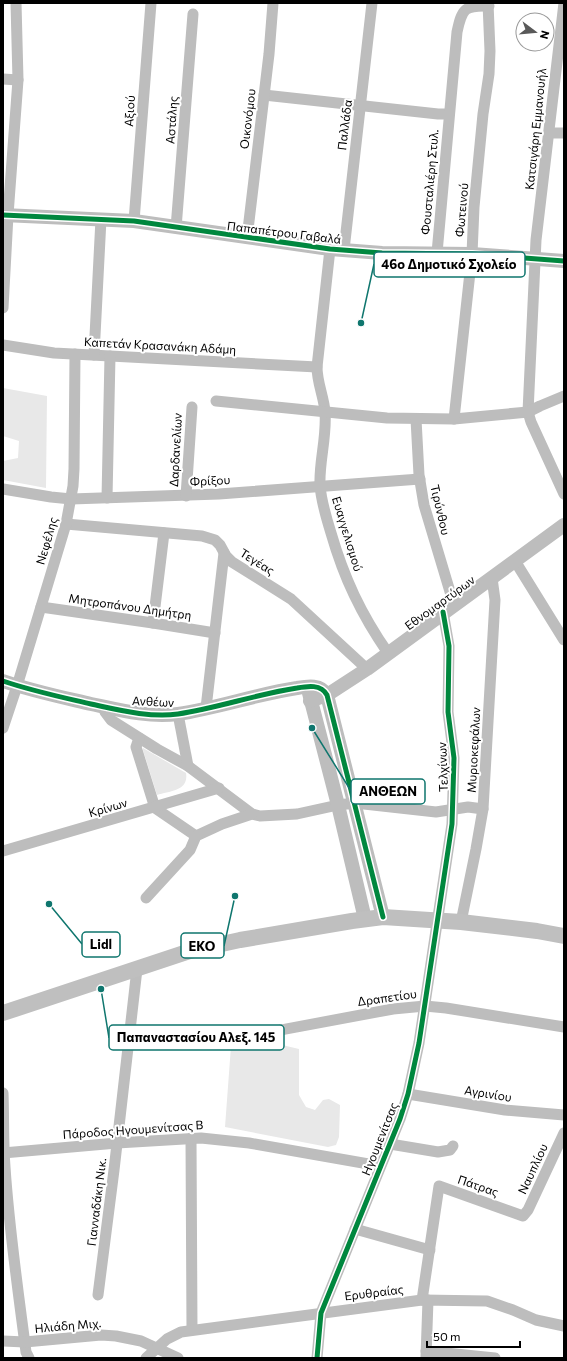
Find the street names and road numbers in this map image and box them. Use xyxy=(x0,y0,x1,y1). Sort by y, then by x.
street label: Κατσιγάρη Εμμανουήλ xyxy=(522,67,548,191)
street label: Οικονόμου xyxy=(236,88,258,150)
street label: Αξιού xyxy=(121,95,137,127)
street label: Αστάλης xyxy=(162,96,180,144)
street label: Παλλάδα xyxy=(334,99,354,151)
street label: Φουσταλιέρη Στυλ. xyxy=(417,128,441,235)
street label: Φωτεινού xyxy=(452,182,470,238)
street label: Παπαπέτρου Γαβαλά xyxy=(226,218,342,246)
street label: Καπετάν Κρασανάκη Αδάμη xyxy=(84,334,237,356)
street label: Δαρδανελίων xyxy=(166,412,184,487)
street label: Φρίξου xyxy=(189,472,231,488)
street label: Τιρύνθου xyxy=(428,483,454,537)
street label: Ευαγγελισμού xyxy=(330,495,366,573)
street label: Νεφέλης xyxy=(33,515,60,566)
street label: Τεγέας xyxy=(238,545,277,577)
street label: Εθνομαρτύρων xyxy=(402,572,477,632)
street label: Μητροπάνου Δημήτρη xyxy=(68,590,193,622)
street label: Ανθέων xyxy=(132,693,174,709)
street label: Μυριοκεφάλων xyxy=(464,707,482,793)
street label: Τελχίνων xyxy=(434,742,450,792)
street label: Κρίνων xyxy=(87,795,129,819)
street label: Δραπετίου xyxy=(356,986,418,1008)
street label: Αγρινίου xyxy=(463,1082,513,1104)
street label: Ηγουμενίτσας xyxy=(358,1100,400,1177)
street label: Πάροδος Ηγουμενίτσας Β xyxy=(62,1117,204,1141)
street label: Ναυπλίου xyxy=(514,1141,550,1196)
street label: Γιανναδάκη Νικ. xyxy=(84,1157,108,1247)
street label: Πάτρας xyxy=(456,1172,501,1199)
street label: Ερυθραίας xyxy=(344,1281,404,1303)
street label: Ηλιάδη Μιχ. xyxy=(34,1315,102,1335)

